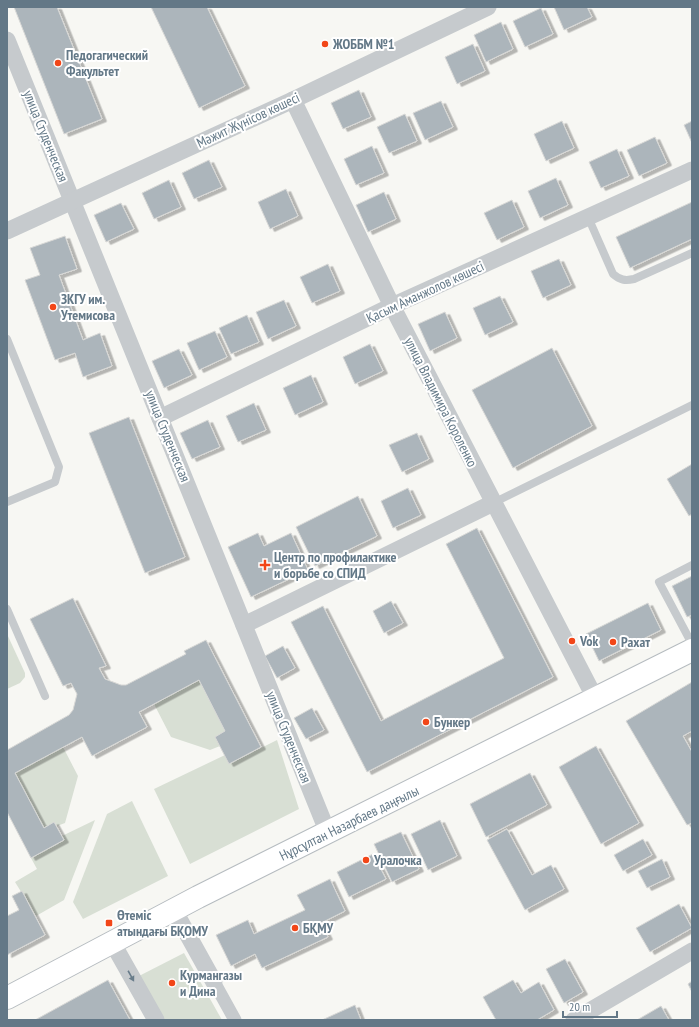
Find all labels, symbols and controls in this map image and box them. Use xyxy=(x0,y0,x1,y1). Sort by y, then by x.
place label: ЖОББМ №1 xyxy=(332,35,394,53)
marker: ЖОББМ №1 xyxy=(320,39,330,49)
place label: Педогагический Факультет xyxy=(66,46,148,80)
marker: Педогагический Факультет xyxy=(53,58,63,68)
street label: улица Студенческая xyxy=(19,87,73,185)
street label: Мәжит Жүнісов көшесі xyxy=(194,88,302,152)
street label: Қасым Аманжолов көшесі xyxy=(363,257,487,327)
place label: ЗКГУ им. Утемисова xyxy=(60,290,115,324)
marker: ЗКГУ им. Утемисова xyxy=(48,302,58,312)
street label: улица Владимира Короленко xyxy=(400,334,482,470)
street label: улица Студенческая xyxy=(141,387,195,485)
place label: Центр по профилактике и борьбе со СПИД xyxy=(274,548,397,582)
marker: Центр по профилактике и борьбе со СПИД xyxy=(259,559,271,571)
place label: Vok xyxy=(579,632,598,650)
place label: Рахат xyxy=(621,633,650,651)
marker: Vok xyxy=(567,636,577,646)
marker: Рахат xyxy=(608,637,618,647)
street label: улица Студенческая xyxy=(262,688,316,786)
place label: Бункер xyxy=(434,713,470,731)
marker: Бункер xyxy=(421,717,431,727)
street label: Нұрсұлтан Назарбаев даңғылы xyxy=(276,781,422,865)
place label: Уралочка xyxy=(373,851,422,869)
marker: Уралочка xyxy=(361,855,371,865)
place label: Өтеміс атындағы БҚОМУ xyxy=(117,906,208,940)
marker: Өтеміс атындағы БҚОМУ xyxy=(104,918,114,928)
place label: БҚМУ xyxy=(303,919,333,937)
marker: БҚМУ xyxy=(290,923,300,933)
place label: Курмангазы и Дина xyxy=(180,966,242,1000)
one-way arrow xyxy=(127,970,134,982)
marker: Курмангазы и Дина xyxy=(167,978,177,988)
scale bar xyxy=(563,993,617,1019)
text: 20 m xyxy=(569,999,590,1014)

